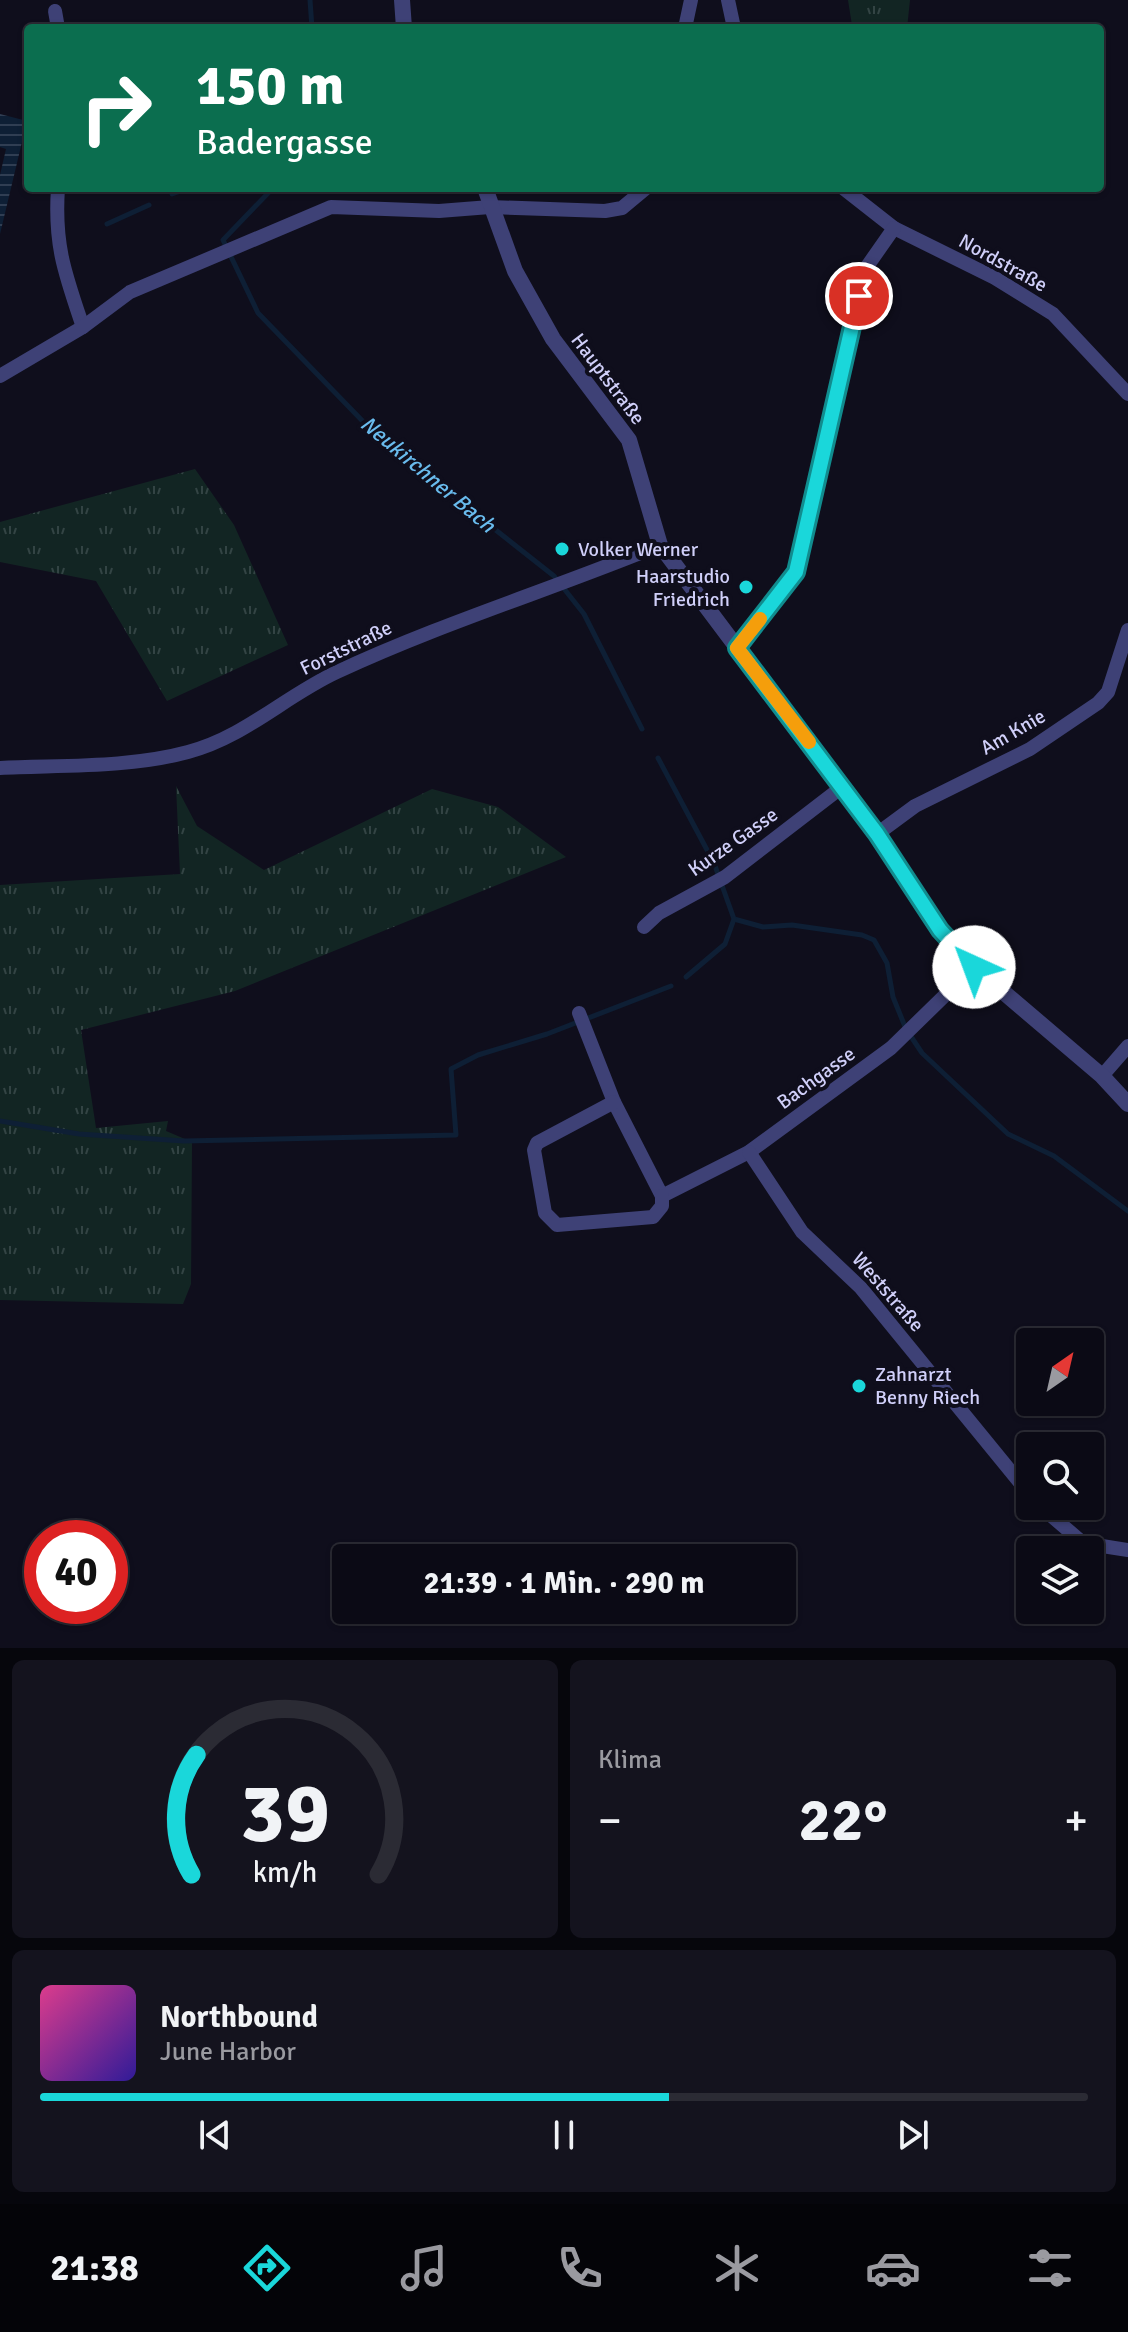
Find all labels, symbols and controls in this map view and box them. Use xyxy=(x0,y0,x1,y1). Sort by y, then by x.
text: 150 m xyxy=(196,51,344,120)
icon: right xyxy=(64,56,168,160)
text: Badergasse xyxy=(196,120,373,165)
street label: Nordstraße xyxy=(954,228,1052,298)
pin xyxy=(825,262,893,330)
icon: arrive xyxy=(837,274,881,318)
street label: Hauptstraße xyxy=(566,328,650,430)
water label: Neukirchner Bach xyxy=(355,410,502,539)
place label: Volker Werner xyxy=(578,537,699,562)
marker: Volker Werner xyxy=(553,540,571,558)
place label: Haarstudio Friedrich xyxy=(636,564,730,612)
marker: Haarstudio Friedrich xyxy=(737,578,755,596)
street label: Forststraße xyxy=(296,615,396,681)
street label: Am Knie xyxy=(976,703,1050,761)
street label: Kurze Gasse xyxy=(683,802,783,882)
position arrow xyxy=(932,925,1016,1009)
street label: Bachgasse xyxy=(772,1041,860,1115)
street label: Weststraße xyxy=(847,1247,929,1337)
north arrow xyxy=(1016,1328,1104,1416)
map controls xyxy=(1016,1328,1104,1624)
place label: Zahnarzt Benny Riech xyxy=(875,1362,980,1410)
marker: Zahnarzt Benny Riech xyxy=(850,1377,868,1395)
button: search xyxy=(1016,1432,1104,1520)
speed limit sign: 40 xyxy=(24,1520,128,1624)
button: layers xyxy=(1016,1536,1104,1624)
text: 21:39 · 1 Min. · 290 m xyxy=(423,1565,705,1602)
text: Klima xyxy=(598,1744,662,1776)
text: 39 xyxy=(240,1763,330,1865)
text: 22° xyxy=(799,1784,887,1858)
text: − xyxy=(598,1794,622,1848)
text: + xyxy=(1064,1794,1088,1848)
text: km/h xyxy=(253,1855,317,1890)
text: Northbound xyxy=(160,1999,318,2036)
text: June Harbor xyxy=(160,2036,296,2068)
icon: previous xyxy=(193,2113,237,2157)
icon: pause xyxy=(542,2113,586,2157)
icon: next xyxy=(891,2113,935,2157)
icon: directions xyxy=(239,2240,295,2296)
icon: music xyxy=(396,2240,452,2296)
icon: phone xyxy=(552,2240,608,2296)
icon: climate xyxy=(709,2240,765,2296)
icon: car xyxy=(865,2240,921,2296)
icon: filters xyxy=(1022,2240,1078,2296)
text: 21:38 xyxy=(50,2246,139,2291)

